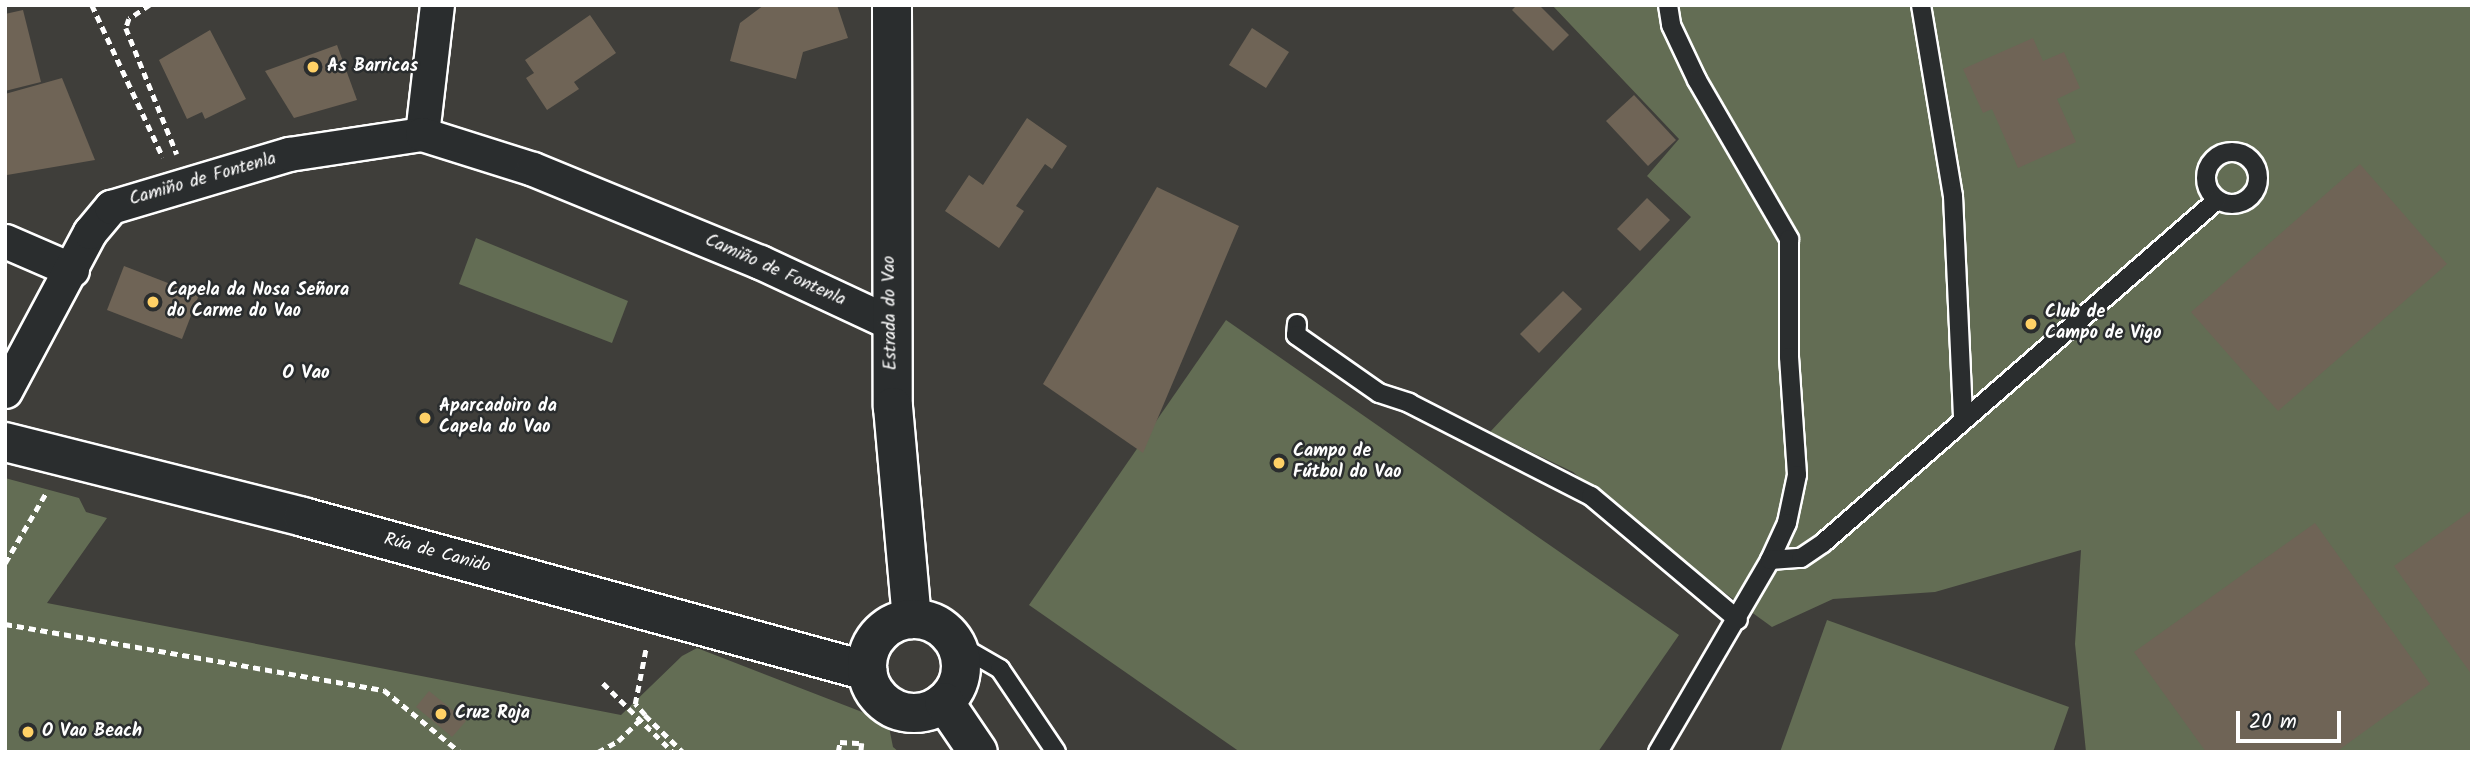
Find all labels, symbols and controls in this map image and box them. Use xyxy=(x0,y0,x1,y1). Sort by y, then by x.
place label: As Barricas xyxy=(327,56,418,78)
marker: As Barricas xyxy=(305,59,321,75)
street label: Camiño de Fontenla xyxy=(127,149,279,211)
street label: Camiño de Fontenla xyxy=(701,230,849,312)
street label: Estrada do Vao xyxy=(879,255,903,371)
place label: Capela da Nosa Señora do Carme do Vao xyxy=(167,281,349,324)
marker: Capela da Nosa Señora do Carme do Vao xyxy=(145,294,161,310)
place label: Club de Campo de Vigo xyxy=(2045,303,2161,346)
marker: Club de Campo de Vigo xyxy=(2023,316,2039,332)
district label: O Vao xyxy=(282,363,330,385)
place label: Aparcadoiro da Capela do Vao xyxy=(439,397,557,440)
marker: Aparcadoiro da Capela do Vao xyxy=(417,410,433,426)
place label: Campo de Fútbol do Vao xyxy=(1293,442,1401,484)
marker: Campo de Fútbol do Vao xyxy=(1271,455,1287,471)
street label: Rúa de Canido xyxy=(381,529,493,579)
scale bar xyxy=(2239,698,2344,742)
place label: Cruz Roja xyxy=(455,703,530,725)
marker: Cruz Roja xyxy=(433,706,449,722)
text: 20 m xyxy=(2249,706,2297,739)
place label: O Vao Beach xyxy=(42,721,142,743)
marker: O Vao Beach xyxy=(20,724,36,740)

